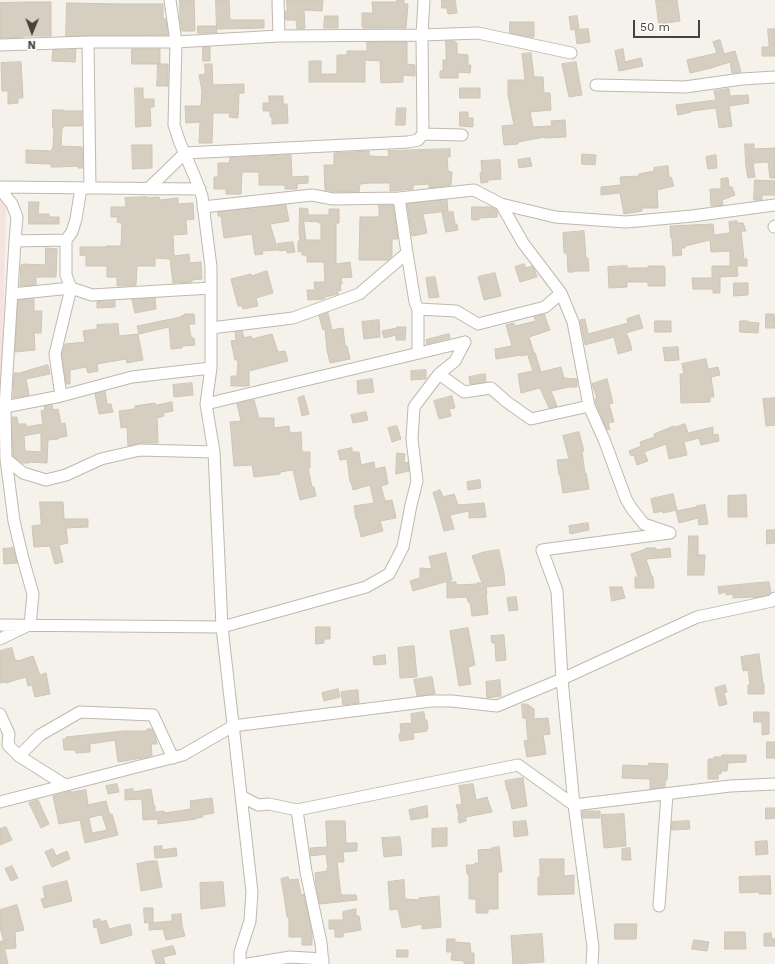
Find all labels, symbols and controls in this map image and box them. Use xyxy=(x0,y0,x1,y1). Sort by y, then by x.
north arrow xyxy=(12,12,52,52)
scale bar xyxy=(635,12,702,38)
text: 50 m xyxy=(640,20,670,34)
text: N xyxy=(28,38,36,51)

